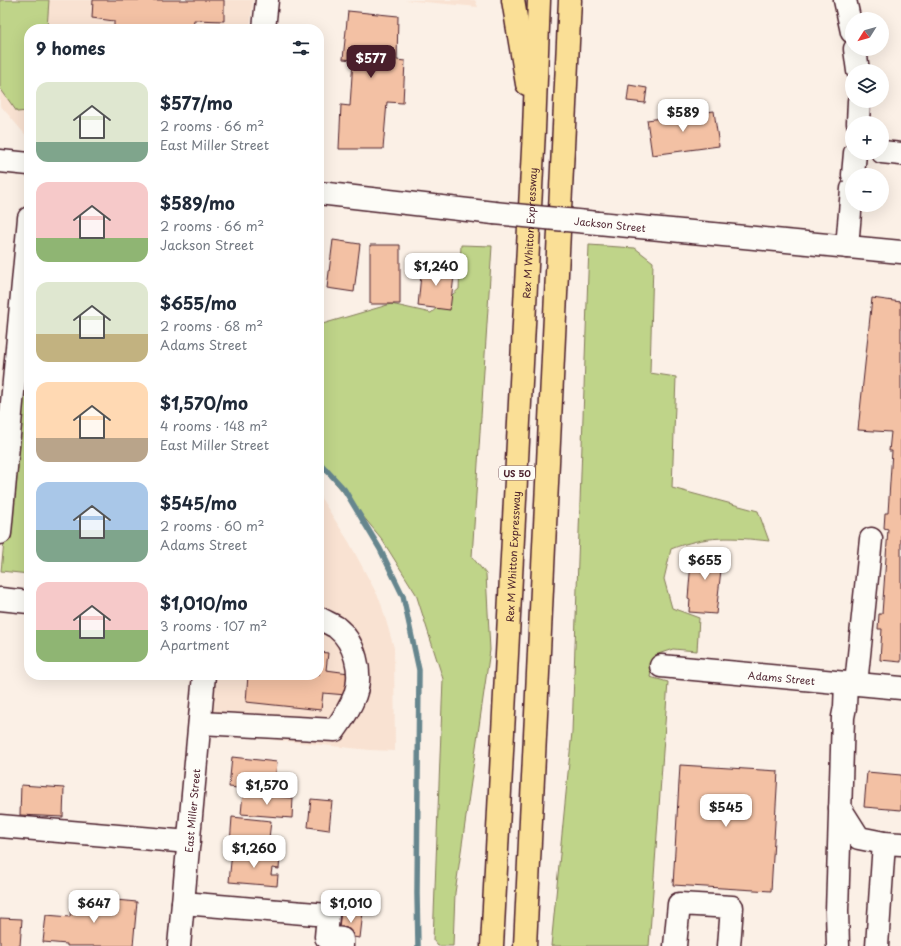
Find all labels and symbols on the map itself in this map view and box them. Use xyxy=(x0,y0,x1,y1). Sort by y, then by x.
north arrow xyxy=(845,12,889,56)
pin: $577 xyxy=(347,45,395,79)
pin: $589 xyxy=(659,99,707,133)
street label: Rex M Whitton Expressway xyxy=(518,167,541,299)
street label: Jackson Street xyxy=(573,213,647,235)
pin: $1,240 xyxy=(403,253,469,287)
road number: US 50 xyxy=(499,466,535,480)
street label: Rex M Whitton Expressway xyxy=(501,491,524,622)
pin: $655 xyxy=(681,547,729,581)
street label: Adams Street xyxy=(747,667,816,688)
street label: East Miller Street xyxy=(180,768,203,853)
pin: $1,570 xyxy=(234,772,300,806)
pin: $545 xyxy=(702,794,750,828)
pin: $1,260 xyxy=(221,835,287,869)
pin: $647 xyxy=(70,890,118,924)
pin: $1,010 xyxy=(318,890,384,924)

